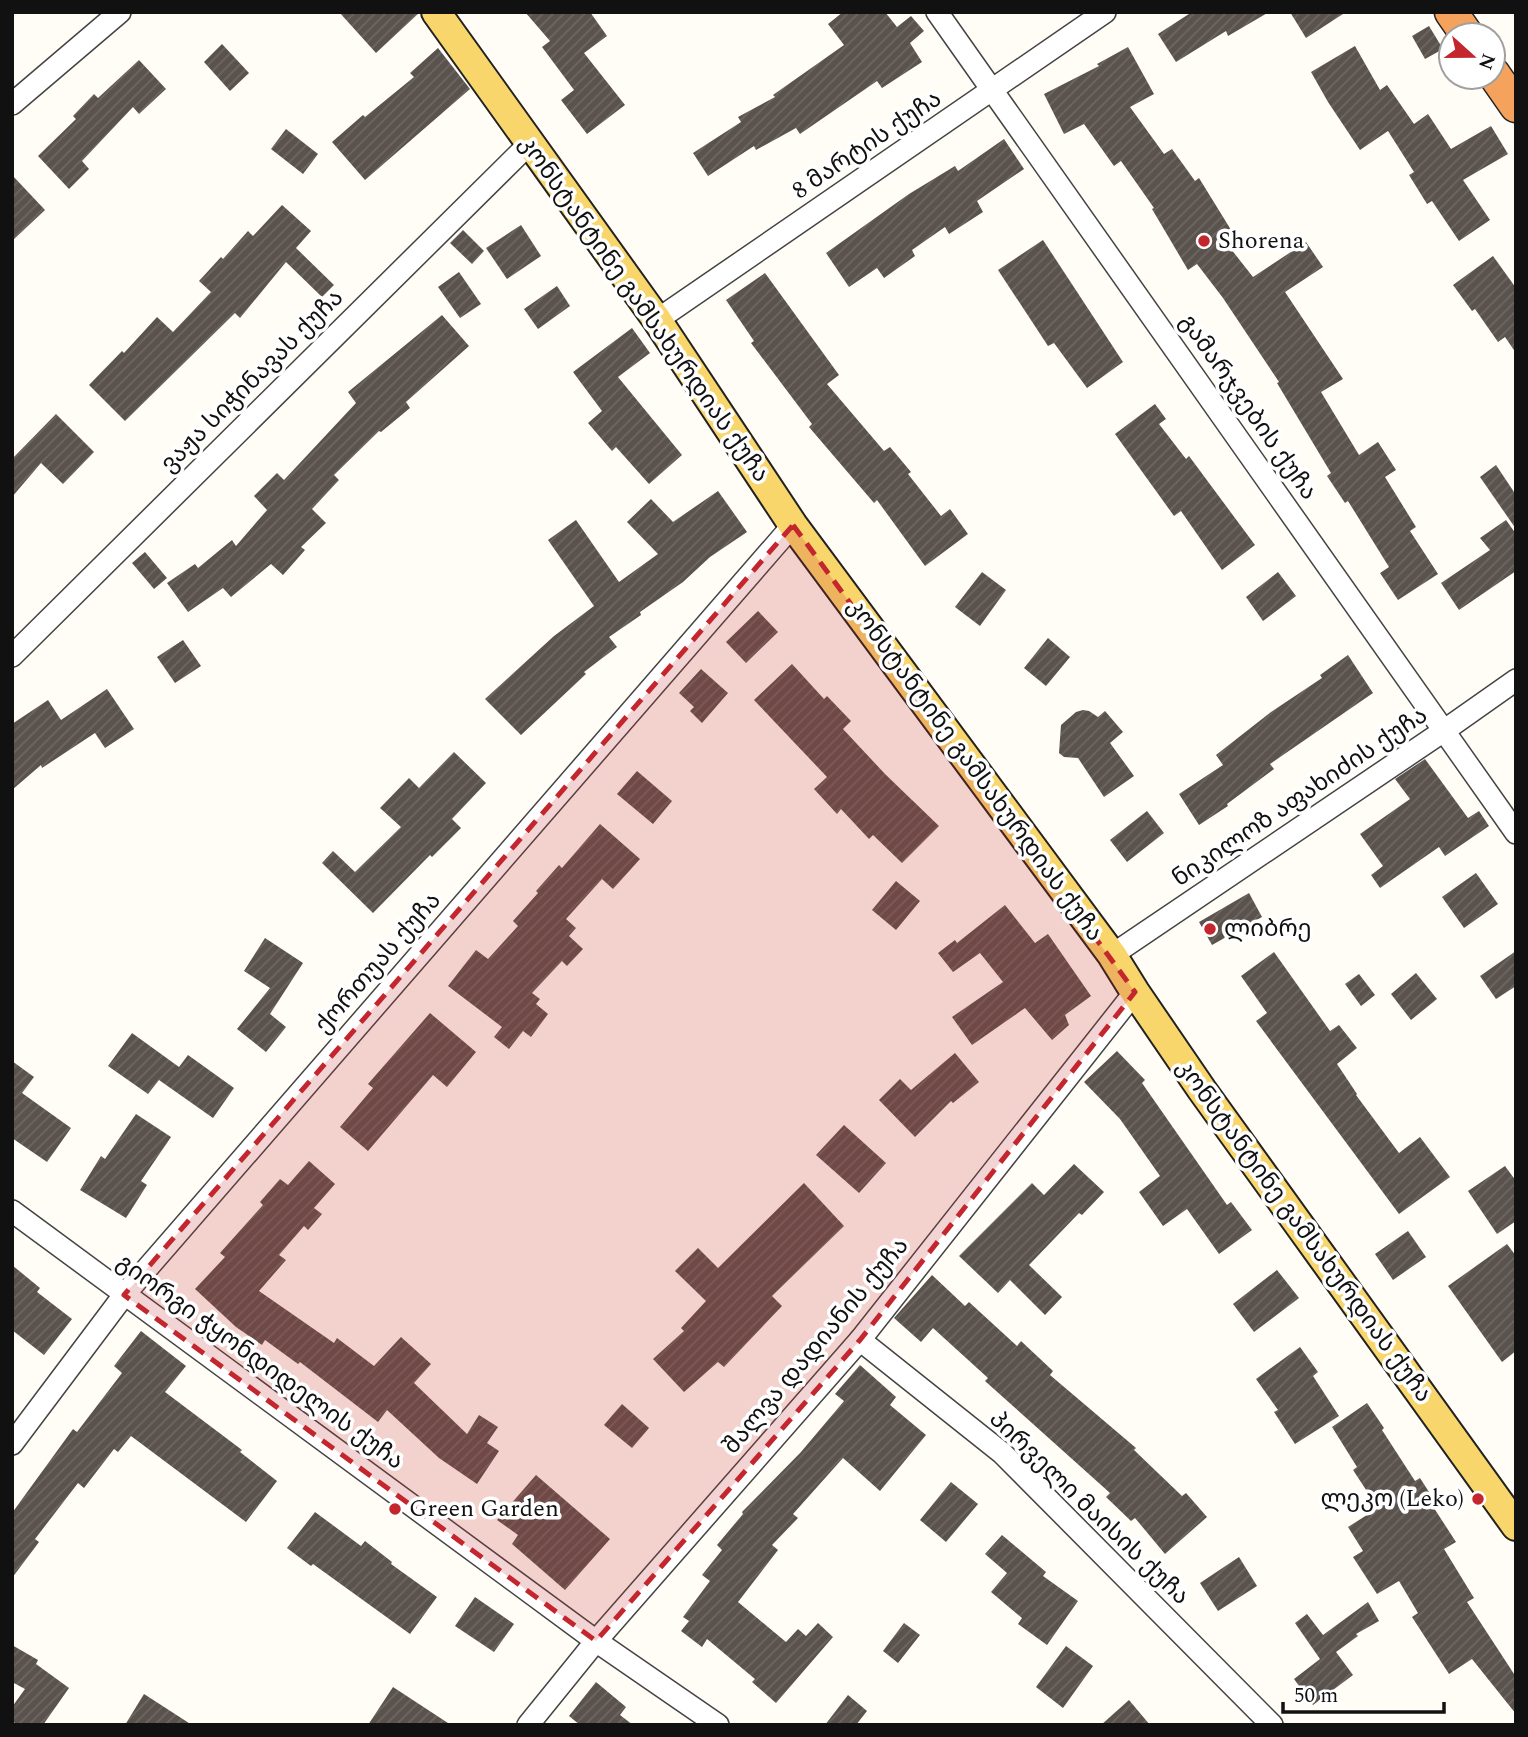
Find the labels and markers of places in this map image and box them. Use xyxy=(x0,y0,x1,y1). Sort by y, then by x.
place label: Shorena xyxy=(1218,223,1305,259)
marker: Shorena xyxy=(1196,233,1212,249)
place label: ლიბრე xyxy=(1224,911,1312,947)
marker: ლიბრე xyxy=(1202,921,1218,937)
place label: ლეკო (Leko) xyxy=(1320,1481,1464,1517)
place label: Green Garden xyxy=(409,1491,559,1527)
marker: ლეკო (Leko) xyxy=(1470,1491,1486,1507)
marker: Green Garden xyxy=(387,1501,403,1517)

